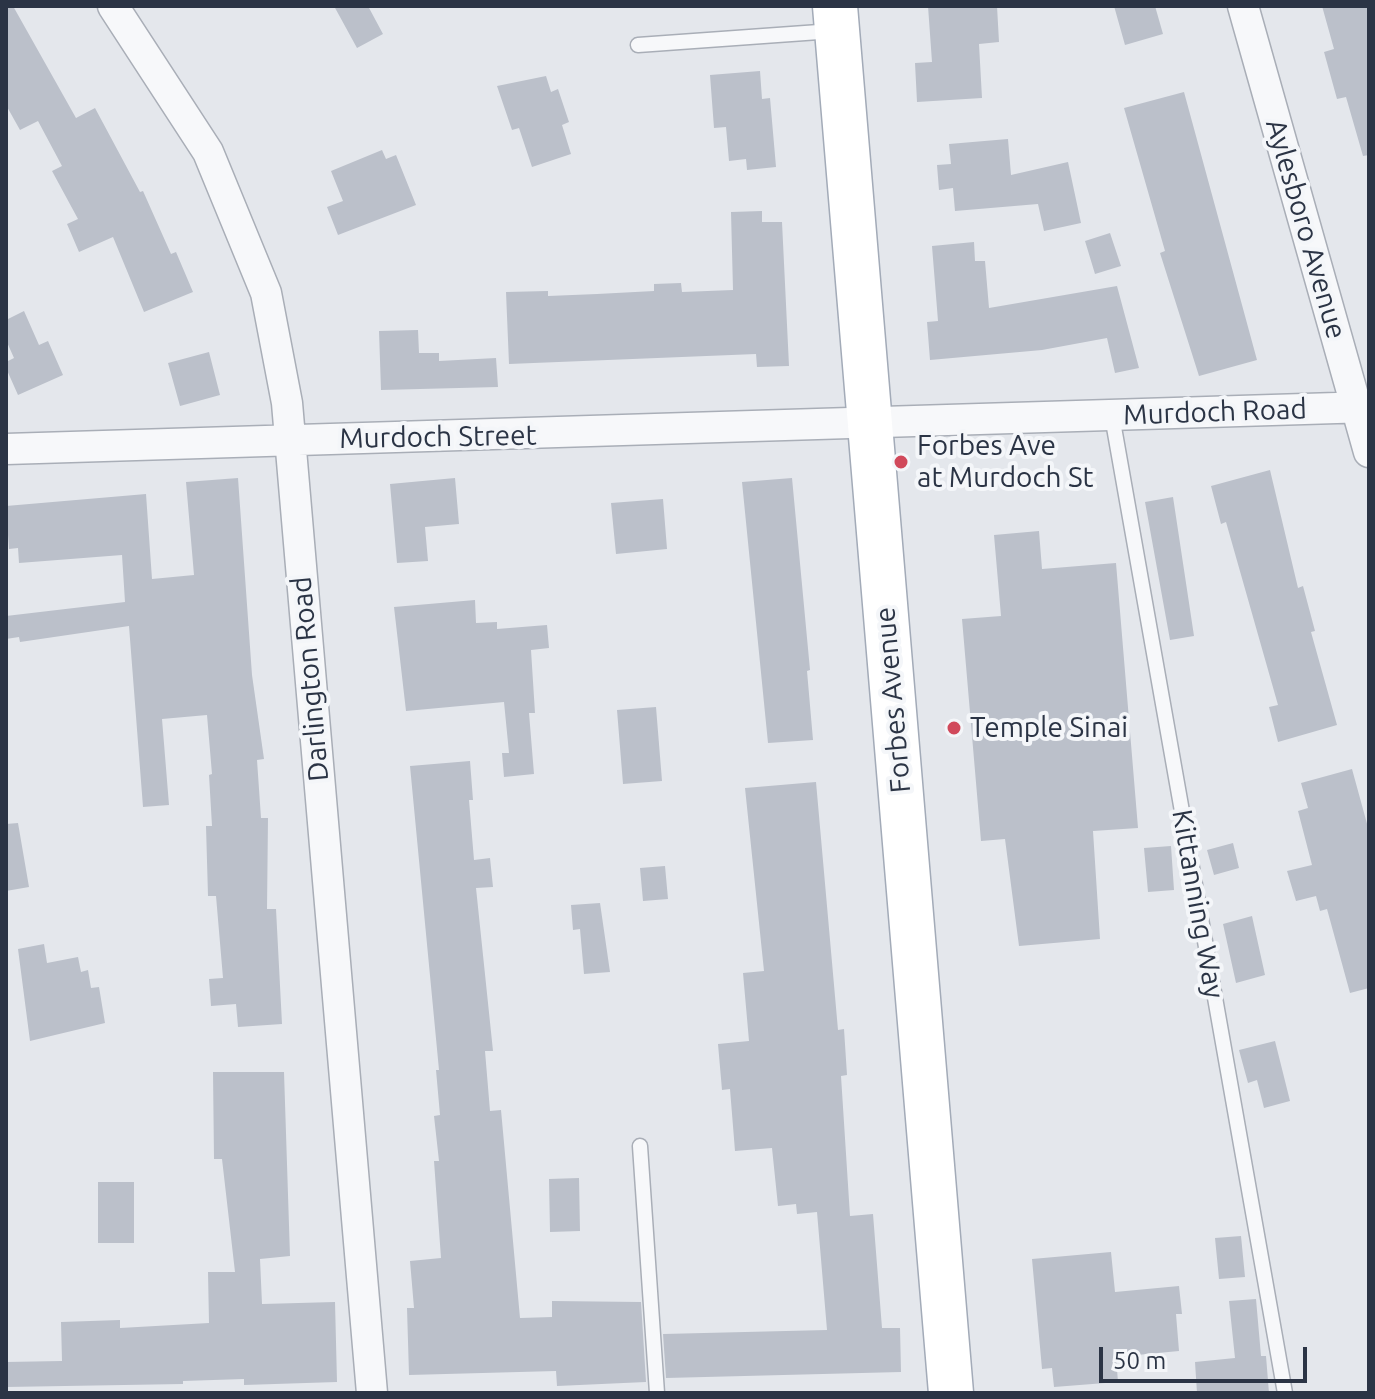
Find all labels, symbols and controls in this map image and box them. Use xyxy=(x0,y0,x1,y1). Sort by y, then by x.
street label: Aylesboro Avenue xyxy=(1259,115,1353,343)
street label: Murdoch Road xyxy=(1123,392,1307,432)
street label: Murdoch Street xyxy=(339,418,537,456)
place label: Forbes Ave at Murdoch St xyxy=(917,429,1094,495)
marker: Forbes Ave at Murdoch St xyxy=(892,453,910,471)
street label: Darlington Road xyxy=(284,575,336,783)
street label: Forbes Avenue xyxy=(868,606,918,794)
place label: Temple Sinai xyxy=(970,711,1128,745)
marker: Temple Sinai xyxy=(945,719,963,737)
street label: Kittanning Way xyxy=(1165,807,1231,1001)
scale bar xyxy=(1103,1331,1311,1381)
text: 50 m xyxy=(1113,1347,1166,1374)

